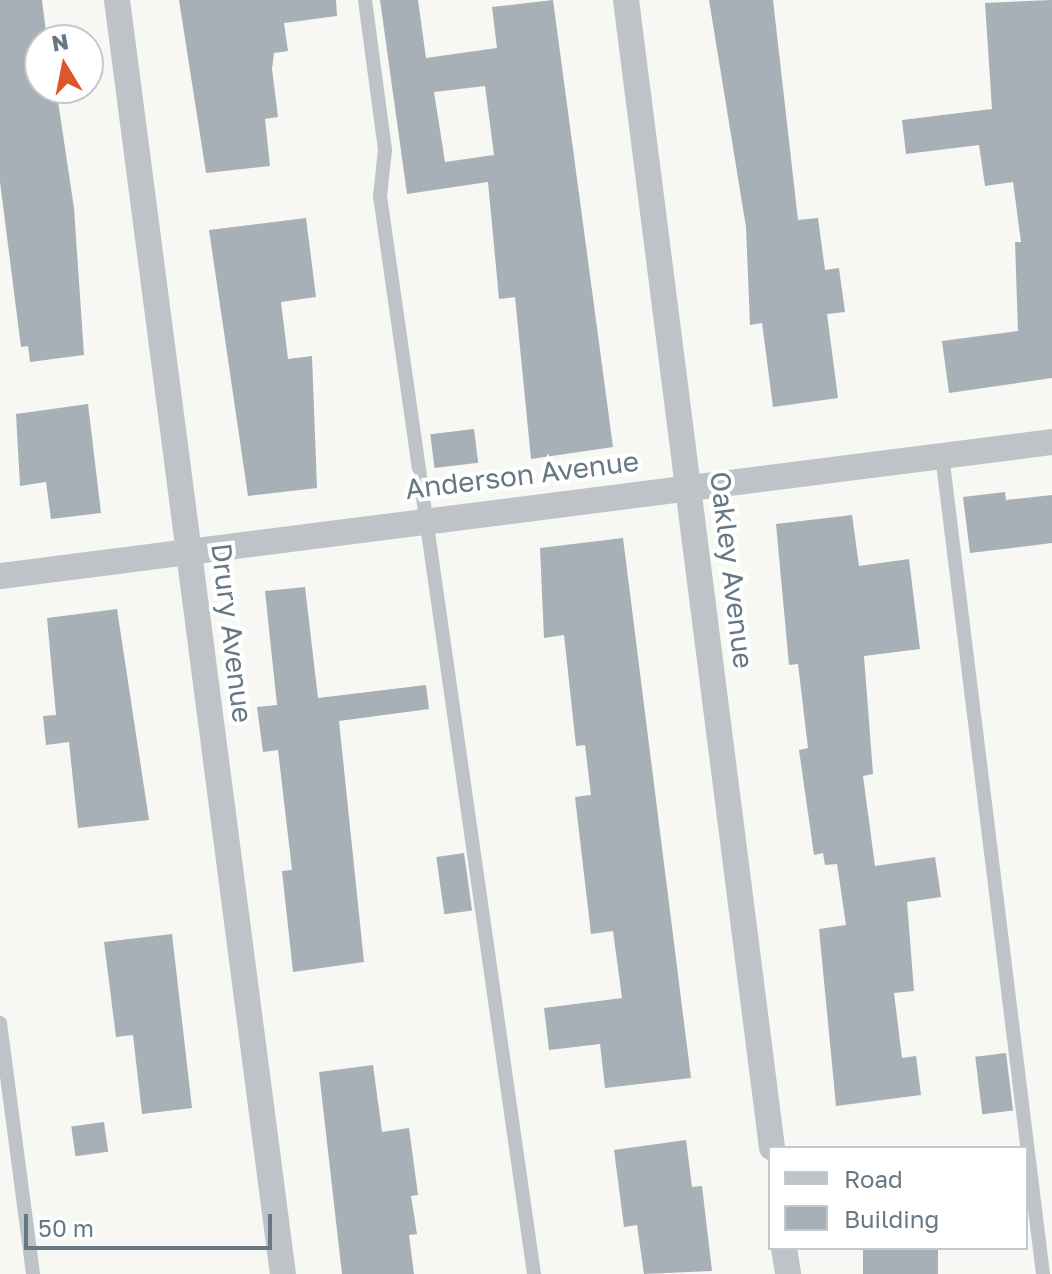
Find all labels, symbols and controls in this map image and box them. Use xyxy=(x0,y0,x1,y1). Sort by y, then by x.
north arrow xyxy=(24,24,104,104)
text: N xyxy=(50,27,71,57)
street label: Anderson Avenue xyxy=(403,444,641,506)
street label: Oakley Avenue xyxy=(703,470,761,670)
street label: Drury Avenue xyxy=(204,541,260,725)
legend xyxy=(768,1146,1028,1250)
text: Road xyxy=(844,1164,903,1193)
scale bar xyxy=(28,1198,276,1248)
text: Building xyxy=(844,1204,939,1233)
text: 50 m xyxy=(38,1213,94,1242)

